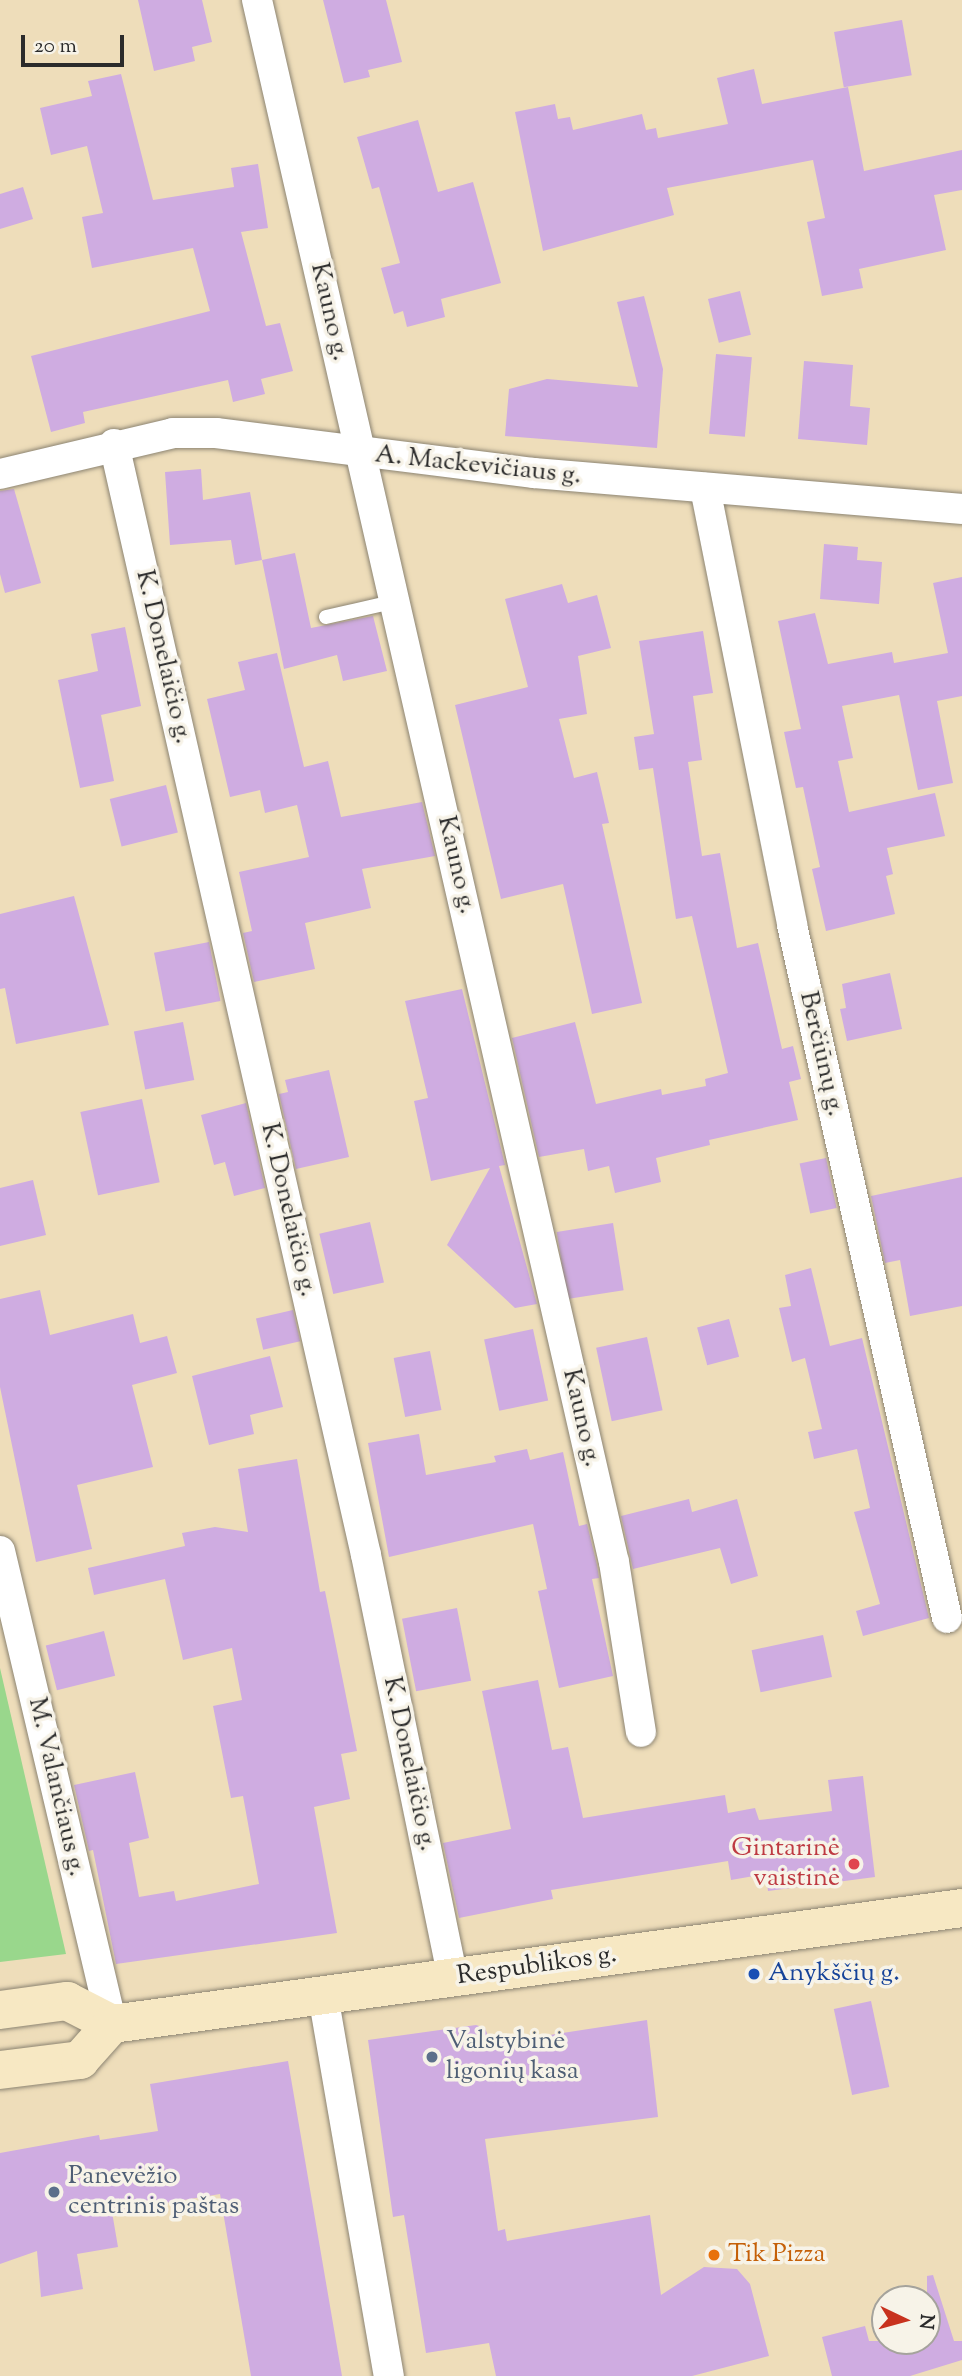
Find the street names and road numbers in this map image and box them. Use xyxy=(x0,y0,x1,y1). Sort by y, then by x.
street label: Kauno g. xyxy=(303,260,355,364)
street label: A. Mackevičiaus g. xyxy=(373,440,583,492)
street label: K. Donelaičio g. xyxy=(128,567,198,747)
street label: Kauno g. xyxy=(430,813,482,917)
street label: Berčiūnų g. xyxy=(792,989,850,1119)
street label: K. Donelaičio g. xyxy=(253,1120,323,1300)
street label: Kauno g. xyxy=(555,1366,607,1470)
street label: K. Donelaičio g. xyxy=(375,1674,443,1854)
street label: M. Valančiaus g. xyxy=(20,1695,92,1879)
street label: Respublikos g. xyxy=(455,1939,619,1993)

